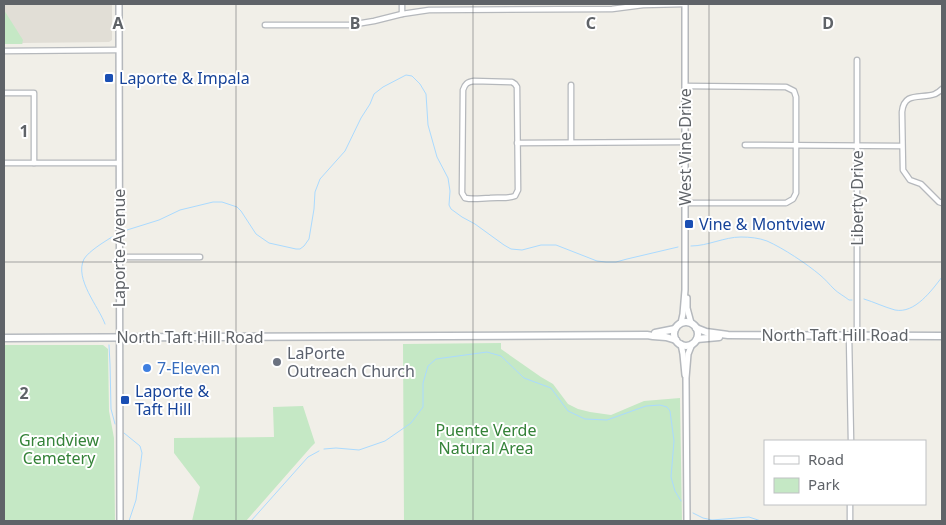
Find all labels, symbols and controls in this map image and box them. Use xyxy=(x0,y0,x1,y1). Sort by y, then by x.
text: A xyxy=(112,12,124,34)
text: B xyxy=(350,12,360,34)
text: C xyxy=(586,12,596,34)
text: D xyxy=(822,12,834,34)
place label: Laporte & Impala xyxy=(119,67,250,89)
marker: Laporte & Impala xyxy=(103,72,115,84)
street label: West Vine Drive xyxy=(674,88,696,206)
text: 1 xyxy=(19,120,29,142)
street label: Liberty Drive xyxy=(846,150,868,246)
street label: Laporte Avenue xyxy=(108,189,130,307)
place label: Vine & Montview xyxy=(699,213,825,235)
marker: Vine & Montview xyxy=(683,218,695,230)
street label: North Taft Hill Road xyxy=(761,324,909,346)
street label: North Taft Hill Road xyxy=(116,326,264,348)
place label: LaPorte Outreach Church xyxy=(287,342,415,382)
marker: LaPorte Outreach Church xyxy=(271,356,283,368)
place label: 7-Eleven xyxy=(157,357,220,379)
marker: 7-Eleven xyxy=(141,362,153,374)
place label: Laporte & Taft Hill xyxy=(135,380,209,420)
text: 2 xyxy=(19,382,29,404)
marker: Laporte & Taft Hill xyxy=(119,394,131,406)
park label: Puente Verde Natural Area xyxy=(436,419,536,459)
park label: Grandview Cemetery xyxy=(19,429,100,469)
legend xyxy=(764,440,926,505)
text: Road xyxy=(808,449,844,469)
text: Park xyxy=(808,474,840,494)

